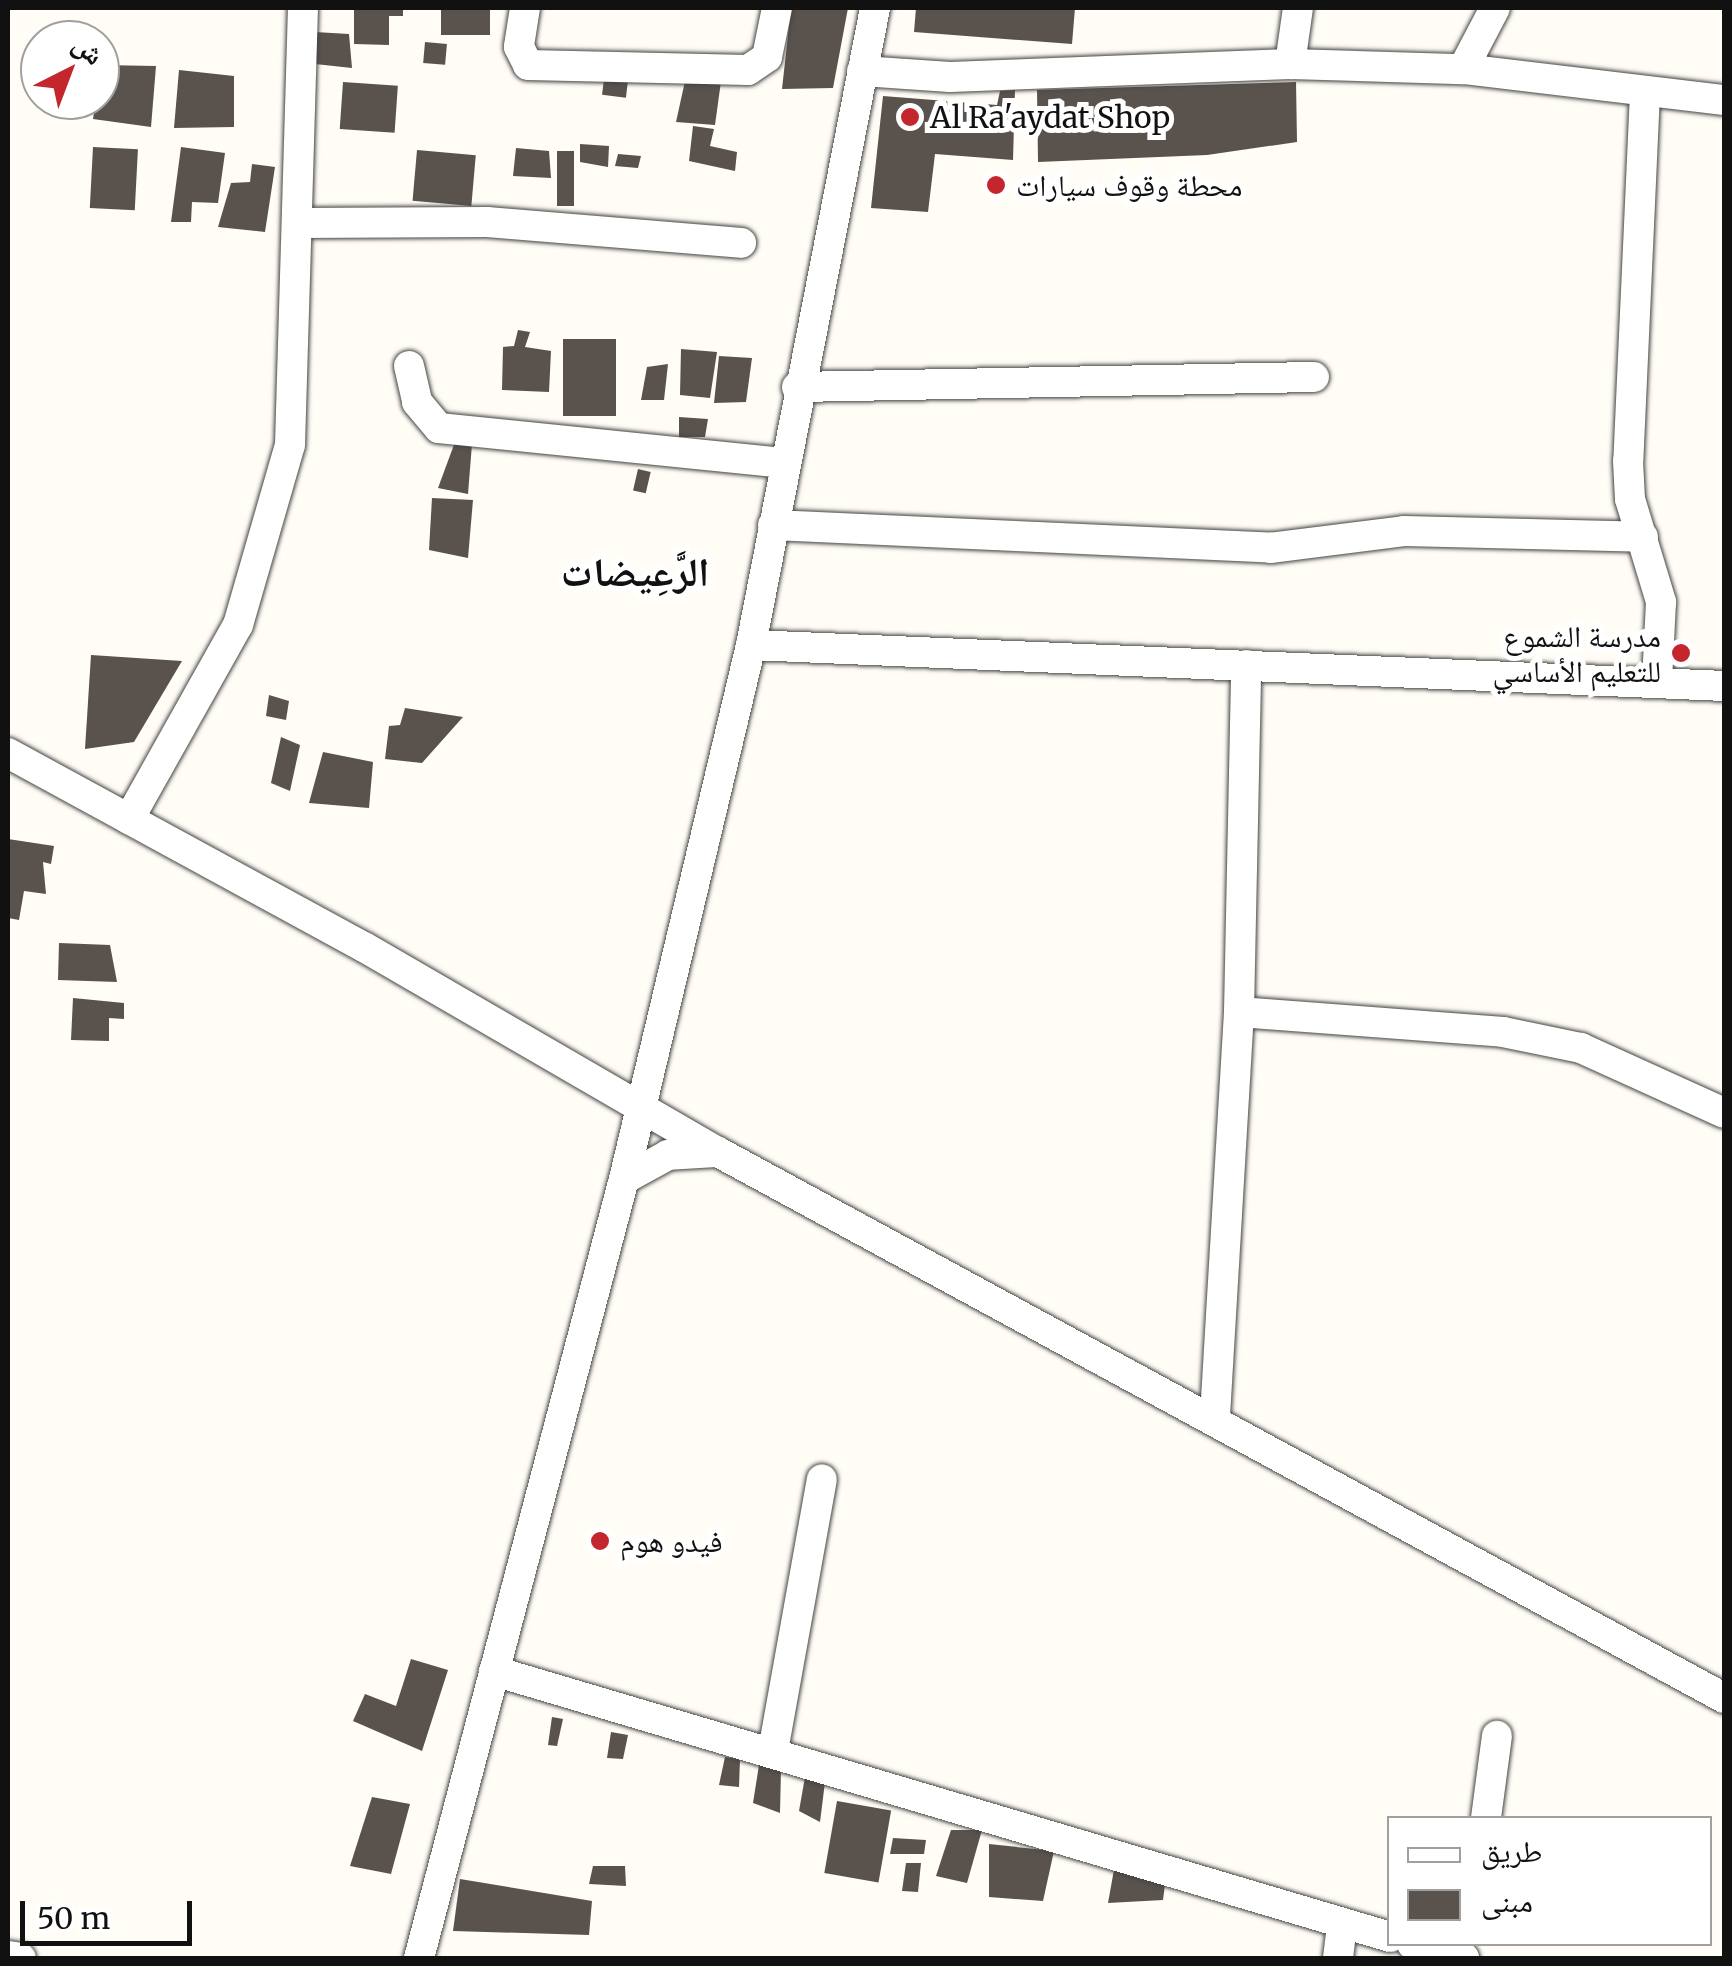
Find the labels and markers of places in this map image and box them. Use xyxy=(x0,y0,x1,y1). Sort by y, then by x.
place label: Al Ra'aydat Shop xyxy=(930,99,1170,135)
marker: Al Ra'aydat Shop xyxy=(899,106,921,128)
place label: محطة وقوف سيارات xyxy=(1016,167,1242,203)
marker: محطة وقوف سيارات xyxy=(985,174,1007,196)
place label: مدرسة الشموع للتعليم الأساسي xyxy=(1493,618,1661,688)
marker: مدرسة الشموع للتعليم الأساسي xyxy=(1670,642,1692,664)
place label: فيدو هوم xyxy=(620,1523,723,1559)
marker: فيدو هوم xyxy=(589,1530,611,1552)

